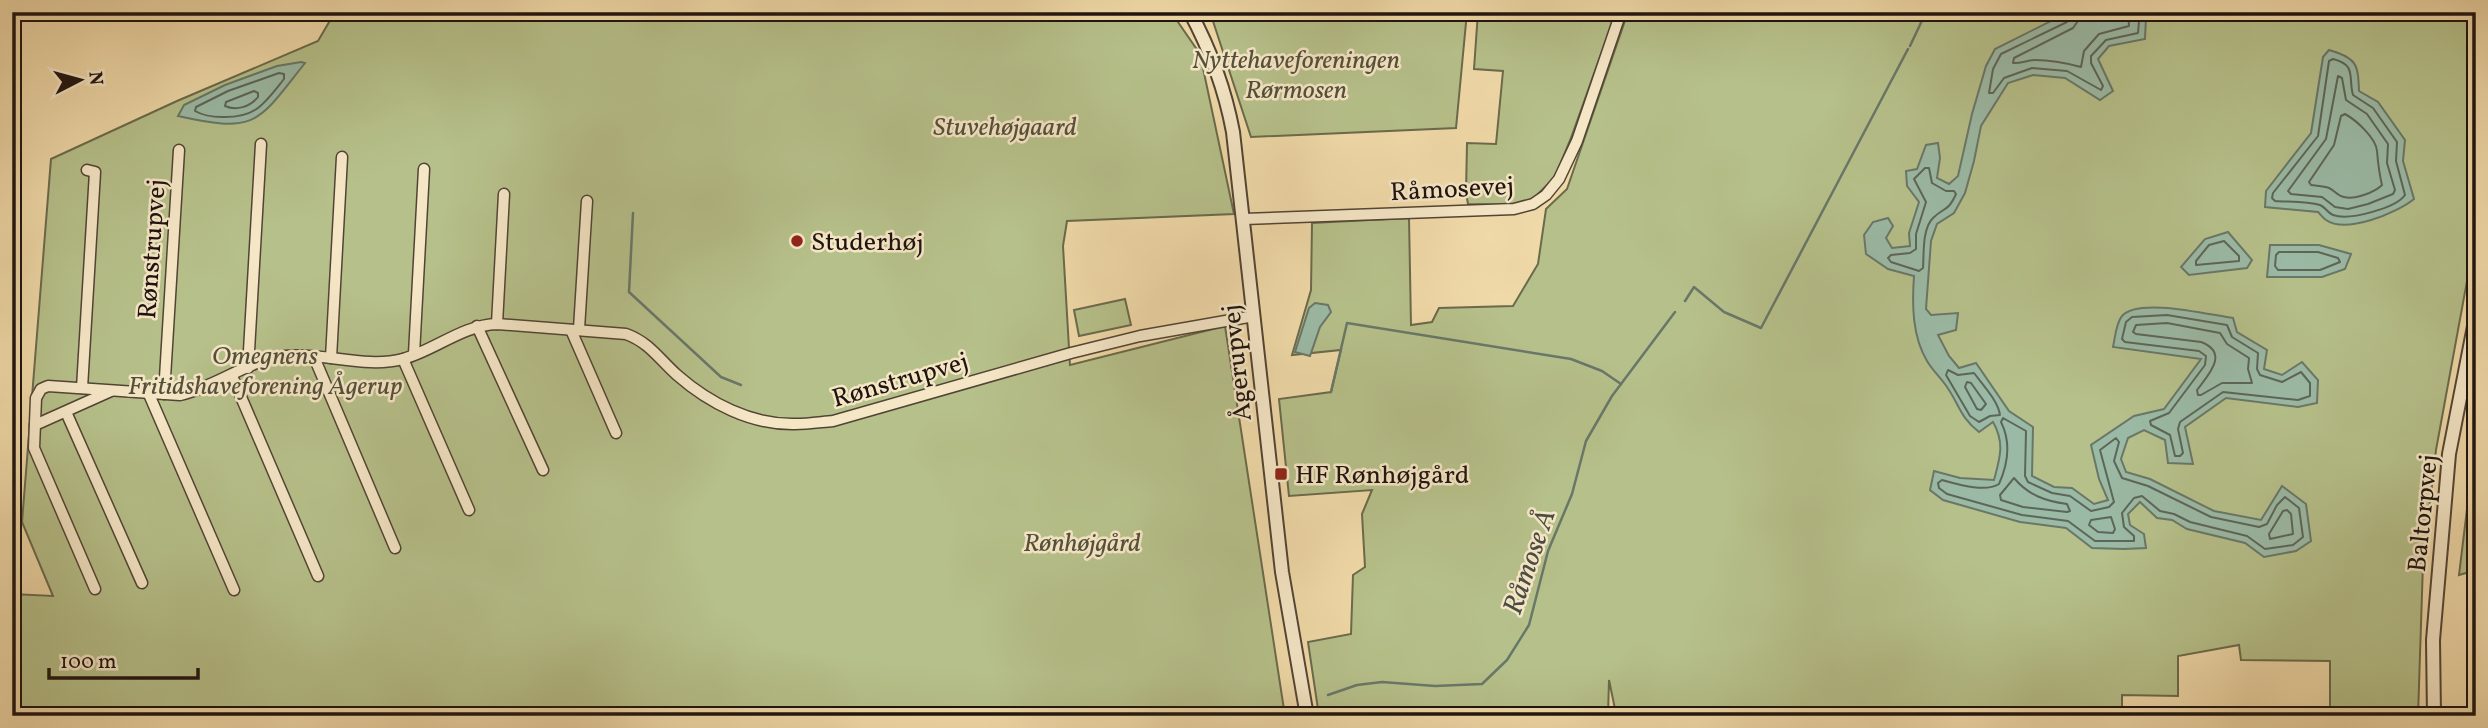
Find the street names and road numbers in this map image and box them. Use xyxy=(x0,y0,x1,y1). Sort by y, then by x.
street label: Råmosevej xyxy=(1389,169,1515,211)
street label: Rønstrupvej xyxy=(130,178,176,320)
street label: Ågerupvej xyxy=(1214,303,1262,423)
street label: Rønstrupvej xyxy=(828,344,973,418)
street label: Baltorpvej xyxy=(2400,452,2448,574)

